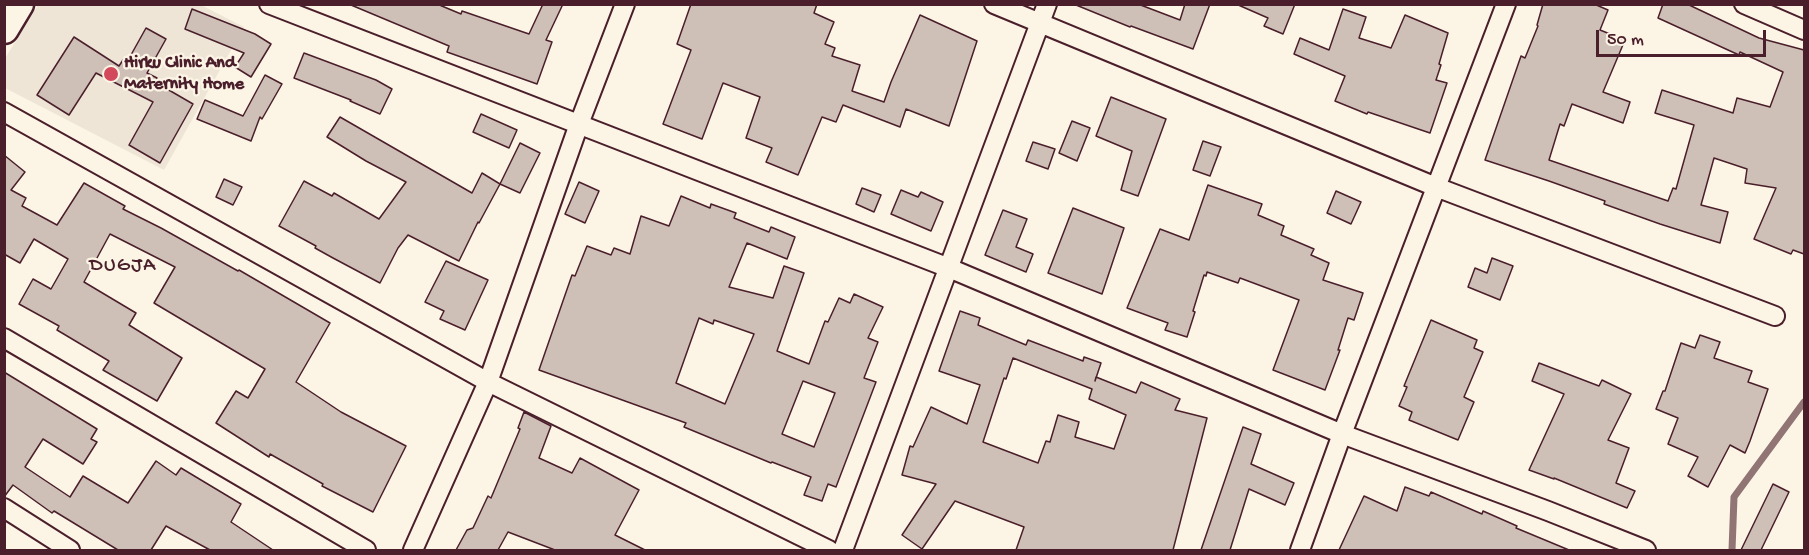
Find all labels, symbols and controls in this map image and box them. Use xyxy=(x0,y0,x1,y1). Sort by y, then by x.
scale bar xyxy=(1599,18,1768,56)
text: 50 m xyxy=(1607,30,1644,51)
place label: Hirku Clinic And Maternity Home xyxy=(124,53,244,96)
marker: Hirku Clinic And Maternity Home xyxy=(102,65,120,83)
district label: DUGJA xyxy=(89,255,157,279)

